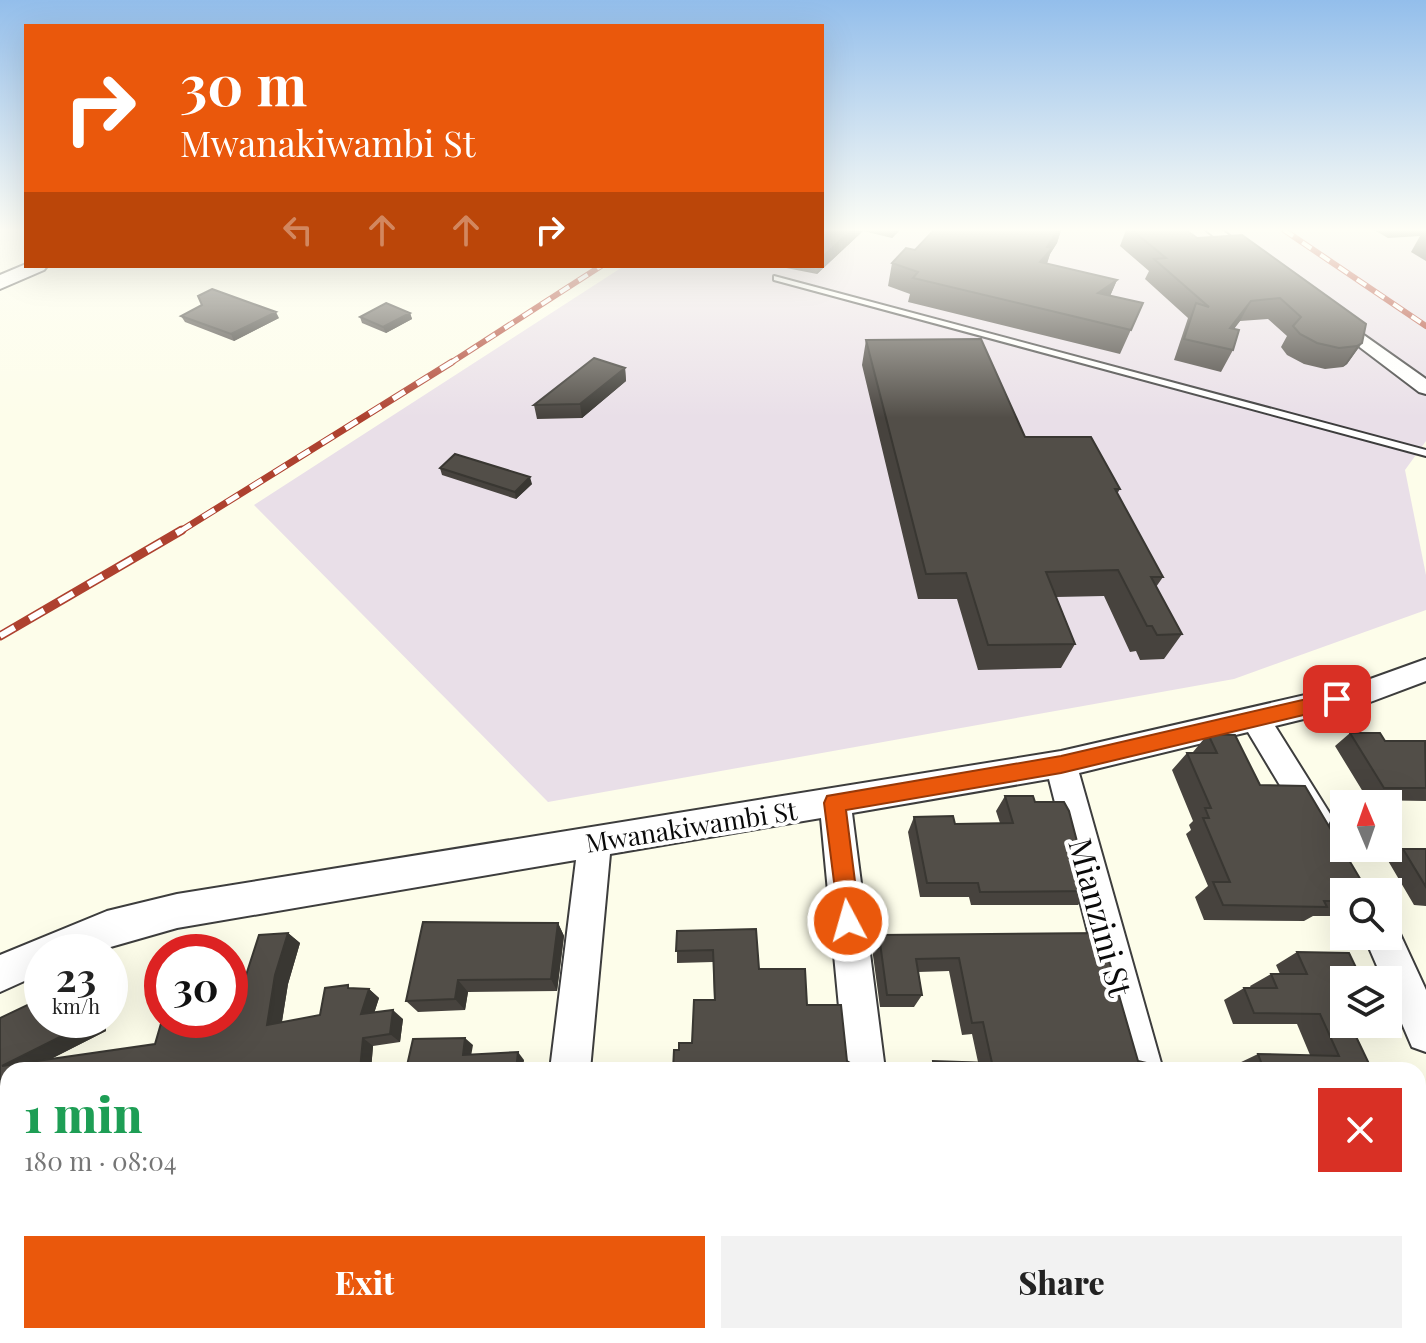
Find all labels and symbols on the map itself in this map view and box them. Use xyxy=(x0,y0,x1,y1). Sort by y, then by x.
pin xyxy=(1303,665,1371,733)
north arrow xyxy=(1330,790,1402,862)
street label: Mwanakiwambi St xyxy=(583,792,800,860)
street label: Mianzini St xyxy=(1060,833,1144,1001)
position arrow xyxy=(806,879,890,963)
speed limit sign: 30 xyxy=(144,934,248,1038)

